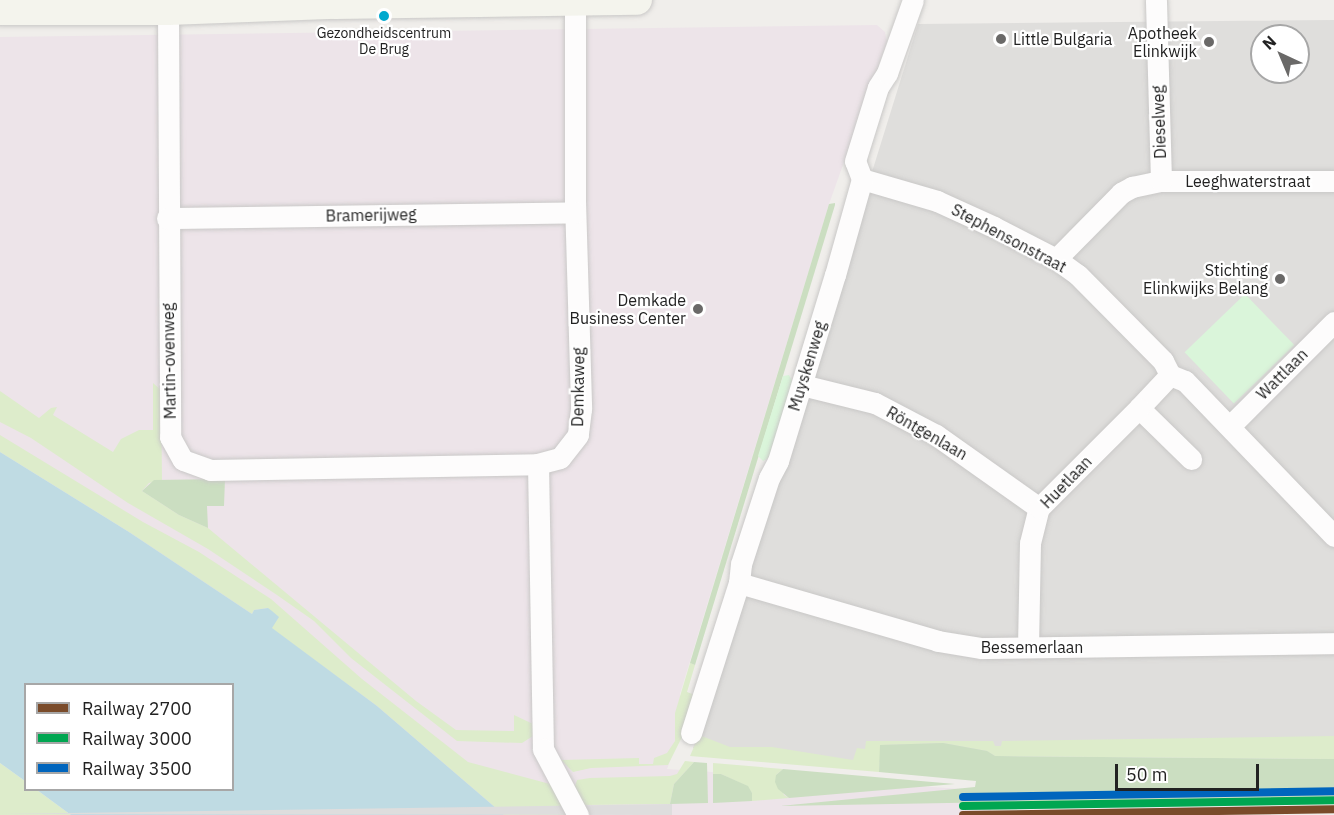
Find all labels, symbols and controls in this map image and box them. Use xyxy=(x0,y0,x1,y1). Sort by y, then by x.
marker: Gezondheidscentrum De Brug xyxy=(378,10,390,22)
place label: Apotheek Elinkwijk xyxy=(1128,23,1197,61)
north arrow xyxy=(1250,24,1310,84)
place label: Gezondheidscentrum De Brug xyxy=(317,25,451,57)
place label: Little Bulgaria xyxy=(1013,29,1112,49)
text: N xyxy=(1258,31,1280,54)
marker: Little Bulgaria xyxy=(994,32,1008,46)
marker: Apotheek Elinkwijk xyxy=(1202,35,1216,49)
street label: Dieselweg xyxy=(1148,85,1170,159)
street label: Leeghwaterstraat xyxy=(1185,171,1311,191)
street label: Stephensonstraat xyxy=(948,200,1070,276)
street label: Bramerijweg xyxy=(325,205,417,225)
place label: Stichting Elinkwijks Belang xyxy=(1143,260,1268,298)
marker: Stichting Elinkwijks Belang xyxy=(1273,272,1287,286)
place label: Demkade Business Center xyxy=(570,290,686,328)
marker: Demkade Business Center xyxy=(691,302,705,316)
street label: Martin-ovenweg xyxy=(158,303,180,419)
street label: Muyskenweg xyxy=(784,319,830,413)
street label: Wattlaan xyxy=(1252,344,1312,404)
street label: Demkaweg xyxy=(568,347,588,427)
street label: Röntgenlaan xyxy=(883,402,971,464)
street label: Huetlaan xyxy=(1036,452,1096,512)
street label: Bessemerlaan xyxy=(981,637,1083,657)
legend xyxy=(24,683,234,791)
text: Railway 2700 xyxy=(82,697,192,720)
text: Railway 3000 xyxy=(82,727,192,750)
scale bar xyxy=(1118,752,1262,790)
text: Railway 3500 xyxy=(82,757,192,780)
text: 50 m xyxy=(1126,763,1168,786)

